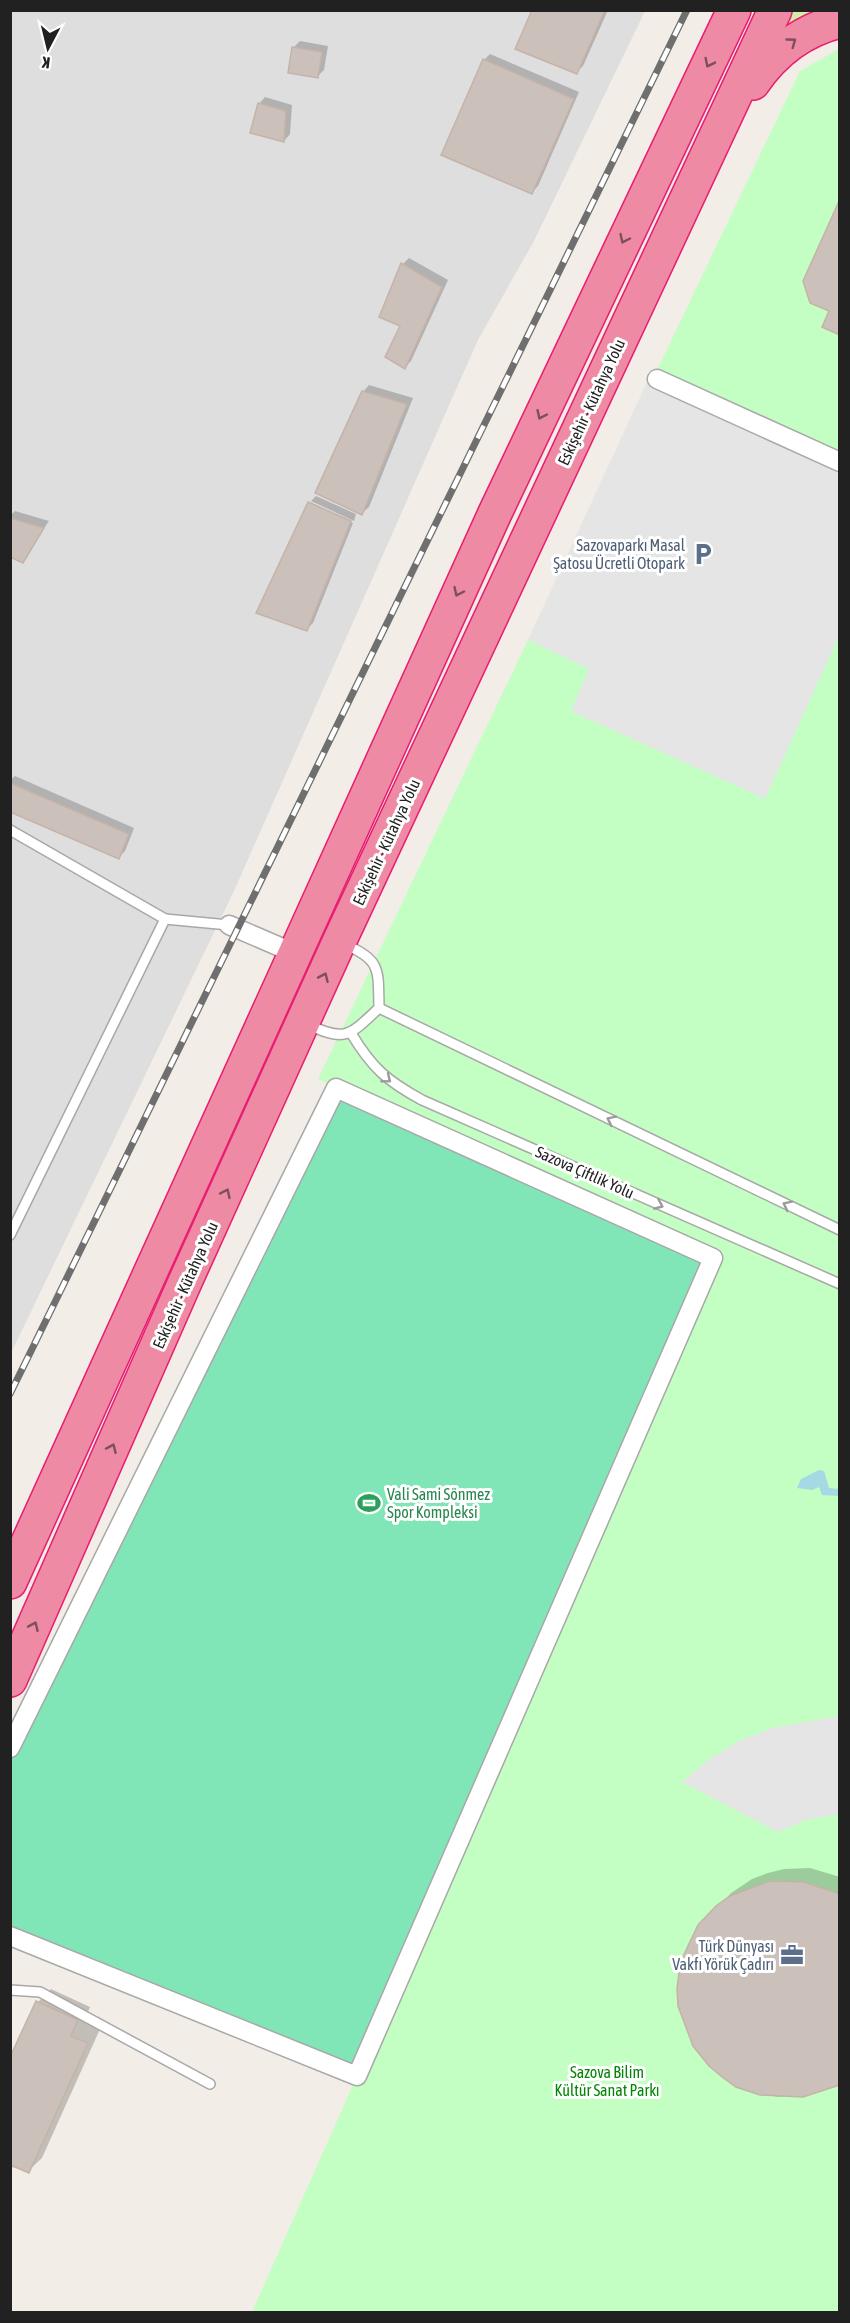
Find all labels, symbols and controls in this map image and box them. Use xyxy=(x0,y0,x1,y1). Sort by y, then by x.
north arrow xyxy=(18,18,78,78)
one-way arrow xyxy=(786,38,797,49)
text: K xyxy=(41,53,51,72)
one-way arrow xyxy=(704,57,716,68)
one-way arrow xyxy=(619,232,631,243)
street label: Eskişehir - Kütahya Yolu xyxy=(554,336,629,468)
one-way arrow xyxy=(536,409,548,420)
place label: Sazovaparkı Masal Şatosu Ücretli Otopark xyxy=(553,536,686,573)
parking icon: Sazovaparkı Masal Şatosu Ücretli Otopark xyxy=(690,541,716,567)
one-way arrow xyxy=(454,585,466,596)
street label: Eskişehir - Kütahya Yolu xyxy=(349,776,424,908)
one-way arrow xyxy=(316,973,328,984)
one-way arrow xyxy=(380,1071,391,1082)
one-way arrow xyxy=(607,1116,618,1127)
street label: Sazova Çiftlik Yolu xyxy=(533,1142,637,1203)
one-way arrow xyxy=(218,1188,230,1199)
one-way arrow xyxy=(652,1197,663,1209)
one-way arrow xyxy=(782,1201,793,1212)
street label: Eskişehir - Kütahya Yolu xyxy=(149,1219,222,1352)
one-way arrow xyxy=(105,1443,117,1454)
place label: Vali Sami Sönmez Spor Kompleksi xyxy=(387,1485,490,1522)
sports icon: Vali Sami Sönmez Spor Kompleksi xyxy=(356,1490,382,1516)
one-way arrow xyxy=(27,1622,39,1633)
place label: Türk Dünyası Vakfı Yörük Çadırı xyxy=(672,1937,774,1974)
office icon: Türk Dünyası Vakfı Yörük Çadırı xyxy=(779,1942,805,1968)
park label: Sazova Bilim Kültür Sanat Parkı xyxy=(555,2063,659,2099)

